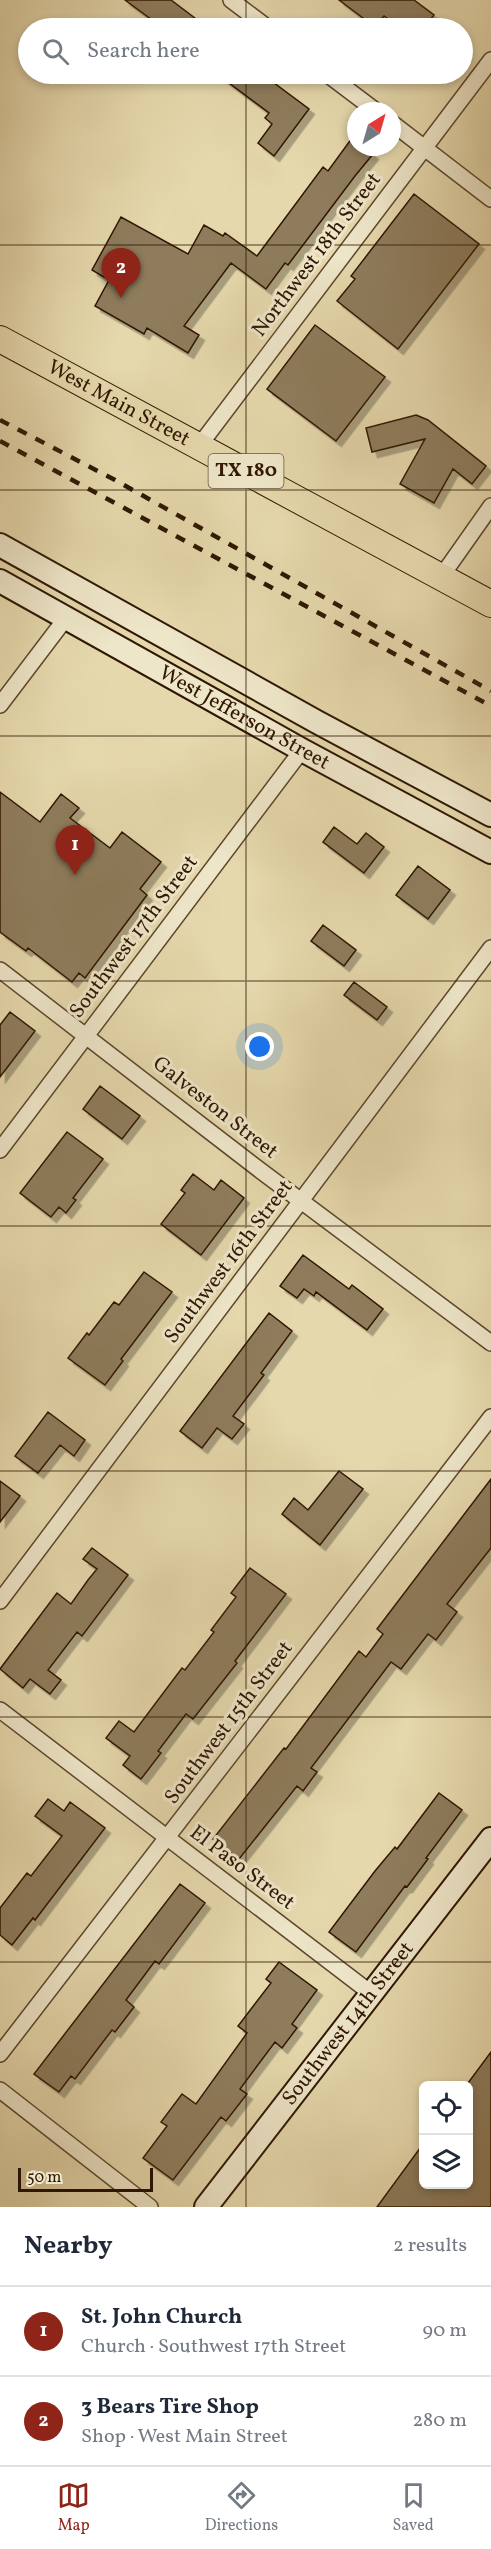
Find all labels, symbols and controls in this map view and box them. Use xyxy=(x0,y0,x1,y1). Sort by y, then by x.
search box xyxy=(18,18,473,84)
icon: search xyxy=(39,35,72,68)
text: Search here xyxy=(87,36,200,67)
north arrow xyxy=(347,102,401,156)
street label: Northwest 18th Street xyxy=(246,167,388,343)
pin: 2 xyxy=(102,248,140,298)
street label: West Main Street xyxy=(42,353,195,453)
road number: TX 180 xyxy=(208,454,284,488)
street label: West Jefferson Street xyxy=(154,658,335,777)
pin: 1 xyxy=(56,826,94,875)
street label: Southwest 17th Street xyxy=(63,849,205,1025)
your location xyxy=(245,1032,274,1061)
street label: Galveston Street xyxy=(146,1050,284,1166)
street label: Southwest 16th Street xyxy=(158,1174,300,1350)
street label: Southwest 15th Street xyxy=(158,1635,300,1811)
street label: El Paso Street xyxy=(183,1819,301,1917)
street label: Southwest 14th Street xyxy=(275,1936,421,2112)
map controls xyxy=(419,2081,473,2189)
button: locate xyxy=(419,2081,473,2135)
button: layers xyxy=(419,2135,473,2189)
scale bar xyxy=(18,2165,153,2192)
text: 50 m xyxy=(27,2167,61,2189)
text: Nearby xyxy=(24,2228,113,2264)
text: 2 results xyxy=(393,2232,467,2260)
text: St. John Church xyxy=(81,2302,242,2333)
text: 1 xyxy=(39,2317,48,2345)
text: 90 m xyxy=(423,2317,467,2345)
text: Church · Southwest 17th Street xyxy=(81,2333,346,2361)
text: 3 Bears Tire Shop xyxy=(81,2392,259,2423)
text: 2 xyxy=(38,2407,49,2435)
text: 280 m xyxy=(412,2407,467,2435)
text: Shop · West Main Street xyxy=(81,2423,288,2451)
tab: Map xyxy=(57,2479,90,2537)
tab: Directions xyxy=(205,2479,278,2537)
tab: Saved xyxy=(393,2479,434,2537)

